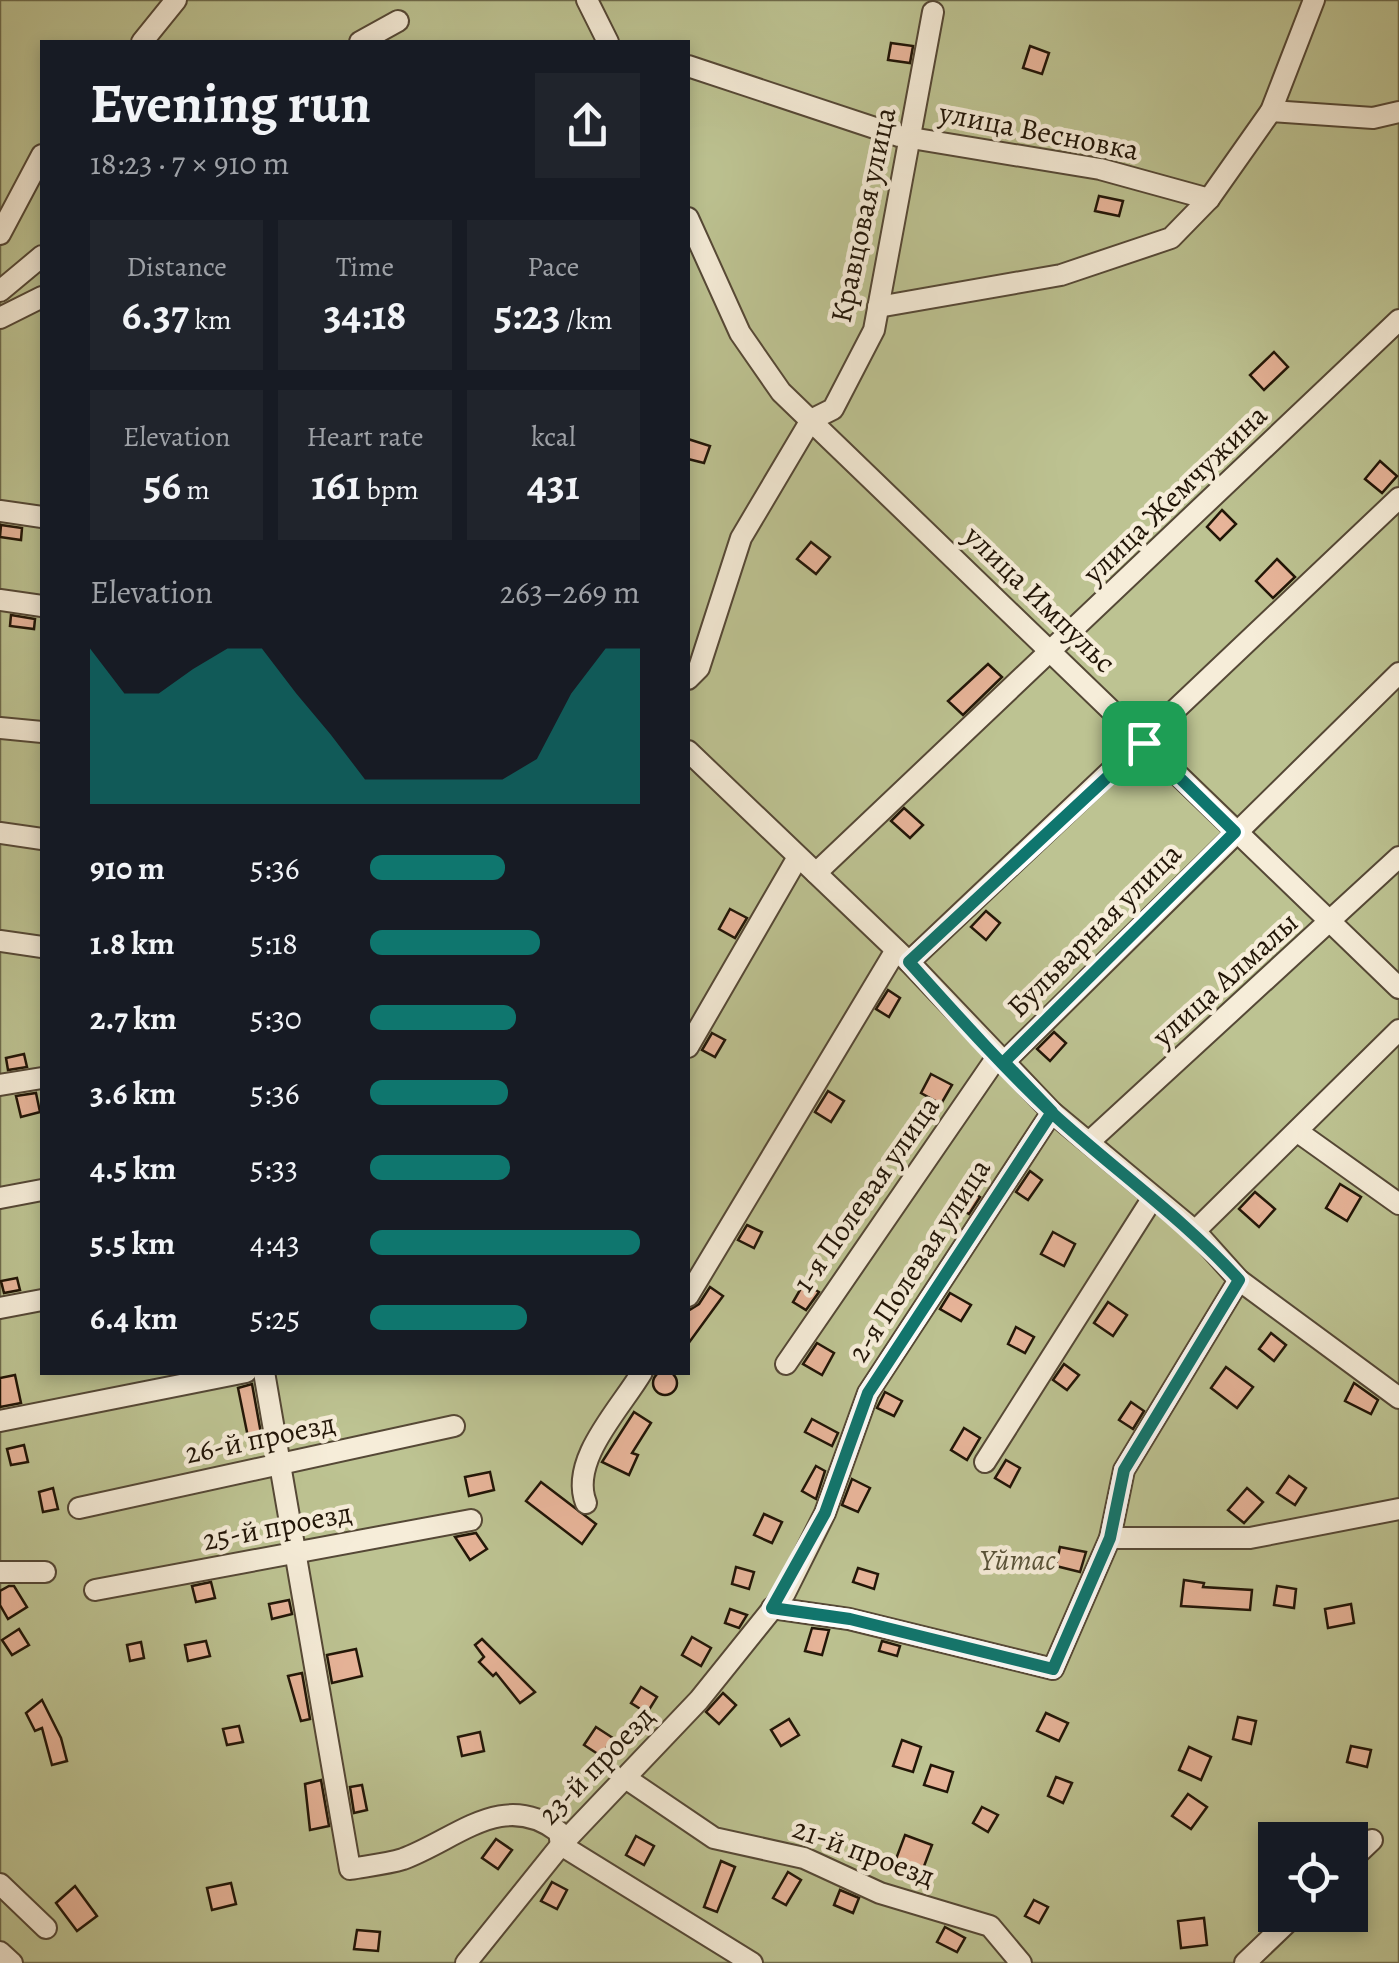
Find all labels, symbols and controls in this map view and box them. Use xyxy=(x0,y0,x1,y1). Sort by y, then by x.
text: Evening run xyxy=(90,66,371,141)
button: share xyxy=(535,73,640,178)
street label: улица Весновка xyxy=(935,92,1142,170)
street label: Кравцовая улица xyxy=(821,103,905,326)
text: 18:23 · 7 × 910 m xyxy=(90,141,289,185)
text: Distance xyxy=(126,248,227,286)
text: Time xyxy=(336,248,394,286)
text: Pace xyxy=(527,248,579,286)
text: 6.37 xyxy=(122,286,189,343)
text: 34:18 xyxy=(323,286,406,343)
text: 5:23 xyxy=(494,286,560,343)
text: km xyxy=(189,301,232,339)
text: /km xyxy=(560,301,612,339)
street label: улица Жемчужина xyxy=(1073,395,1276,593)
text: Elevation xyxy=(123,418,230,456)
text: Heart rate xyxy=(307,418,423,456)
text: kcal xyxy=(531,418,576,456)
text: 56 xyxy=(143,456,181,513)
text: 161 xyxy=(311,456,361,513)
text: 431 xyxy=(527,456,580,513)
text: m xyxy=(181,471,210,509)
text: bpm xyxy=(361,471,419,509)
street label: улица Импульс xyxy=(955,516,1125,682)
text: Elevation xyxy=(90,570,213,614)
text: 263–269 m xyxy=(500,570,640,614)
pin xyxy=(1102,701,1187,786)
icon: arrive xyxy=(1117,716,1172,771)
street label: Бульварная улица xyxy=(998,834,1190,1026)
text: 910 m xyxy=(90,846,165,890)
text: 5:36 xyxy=(250,846,299,890)
street label: улица Алмалы xyxy=(1143,903,1307,1056)
text: 1.8 km xyxy=(90,921,175,965)
text: 5:18 xyxy=(250,921,298,965)
text: 2.7 km xyxy=(90,996,177,1040)
text: 5:30 xyxy=(250,996,302,1040)
text: 3.6 km xyxy=(90,1071,176,1115)
text: 5:36 xyxy=(250,1071,299,1115)
street label: 1-я Полевая улица xyxy=(783,1088,949,1300)
text: 4.5 km xyxy=(90,1146,176,1190)
text: 5:33 xyxy=(250,1146,298,1190)
street label: 2-я Полевая улица xyxy=(838,1150,1000,1369)
text: 5.5 km xyxy=(90,1221,175,1265)
text: 4:43 xyxy=(250,1221,300,1265)
text: 6.4 km xyxy=(90,1296,178,1340)
text: 5:25 xyxy=(250,1296,300,1340)
street label: 26-й проезд xyxy=(181,1403,339,1473)
street label: 25-й проезд xyxy=(199,1492,355,1560)
park label: Үйтас xyxy=(980,1540,1056,1580)
street label: 23-й проезд xyxy=(529,1697,663,1833)
street label: 21-й проезд xyxy=(787,1808,941,1896)
map controls xyxy=(1258,1822,1368,1932)
button: locate xyxy=(1258,1822,1368,1932)

